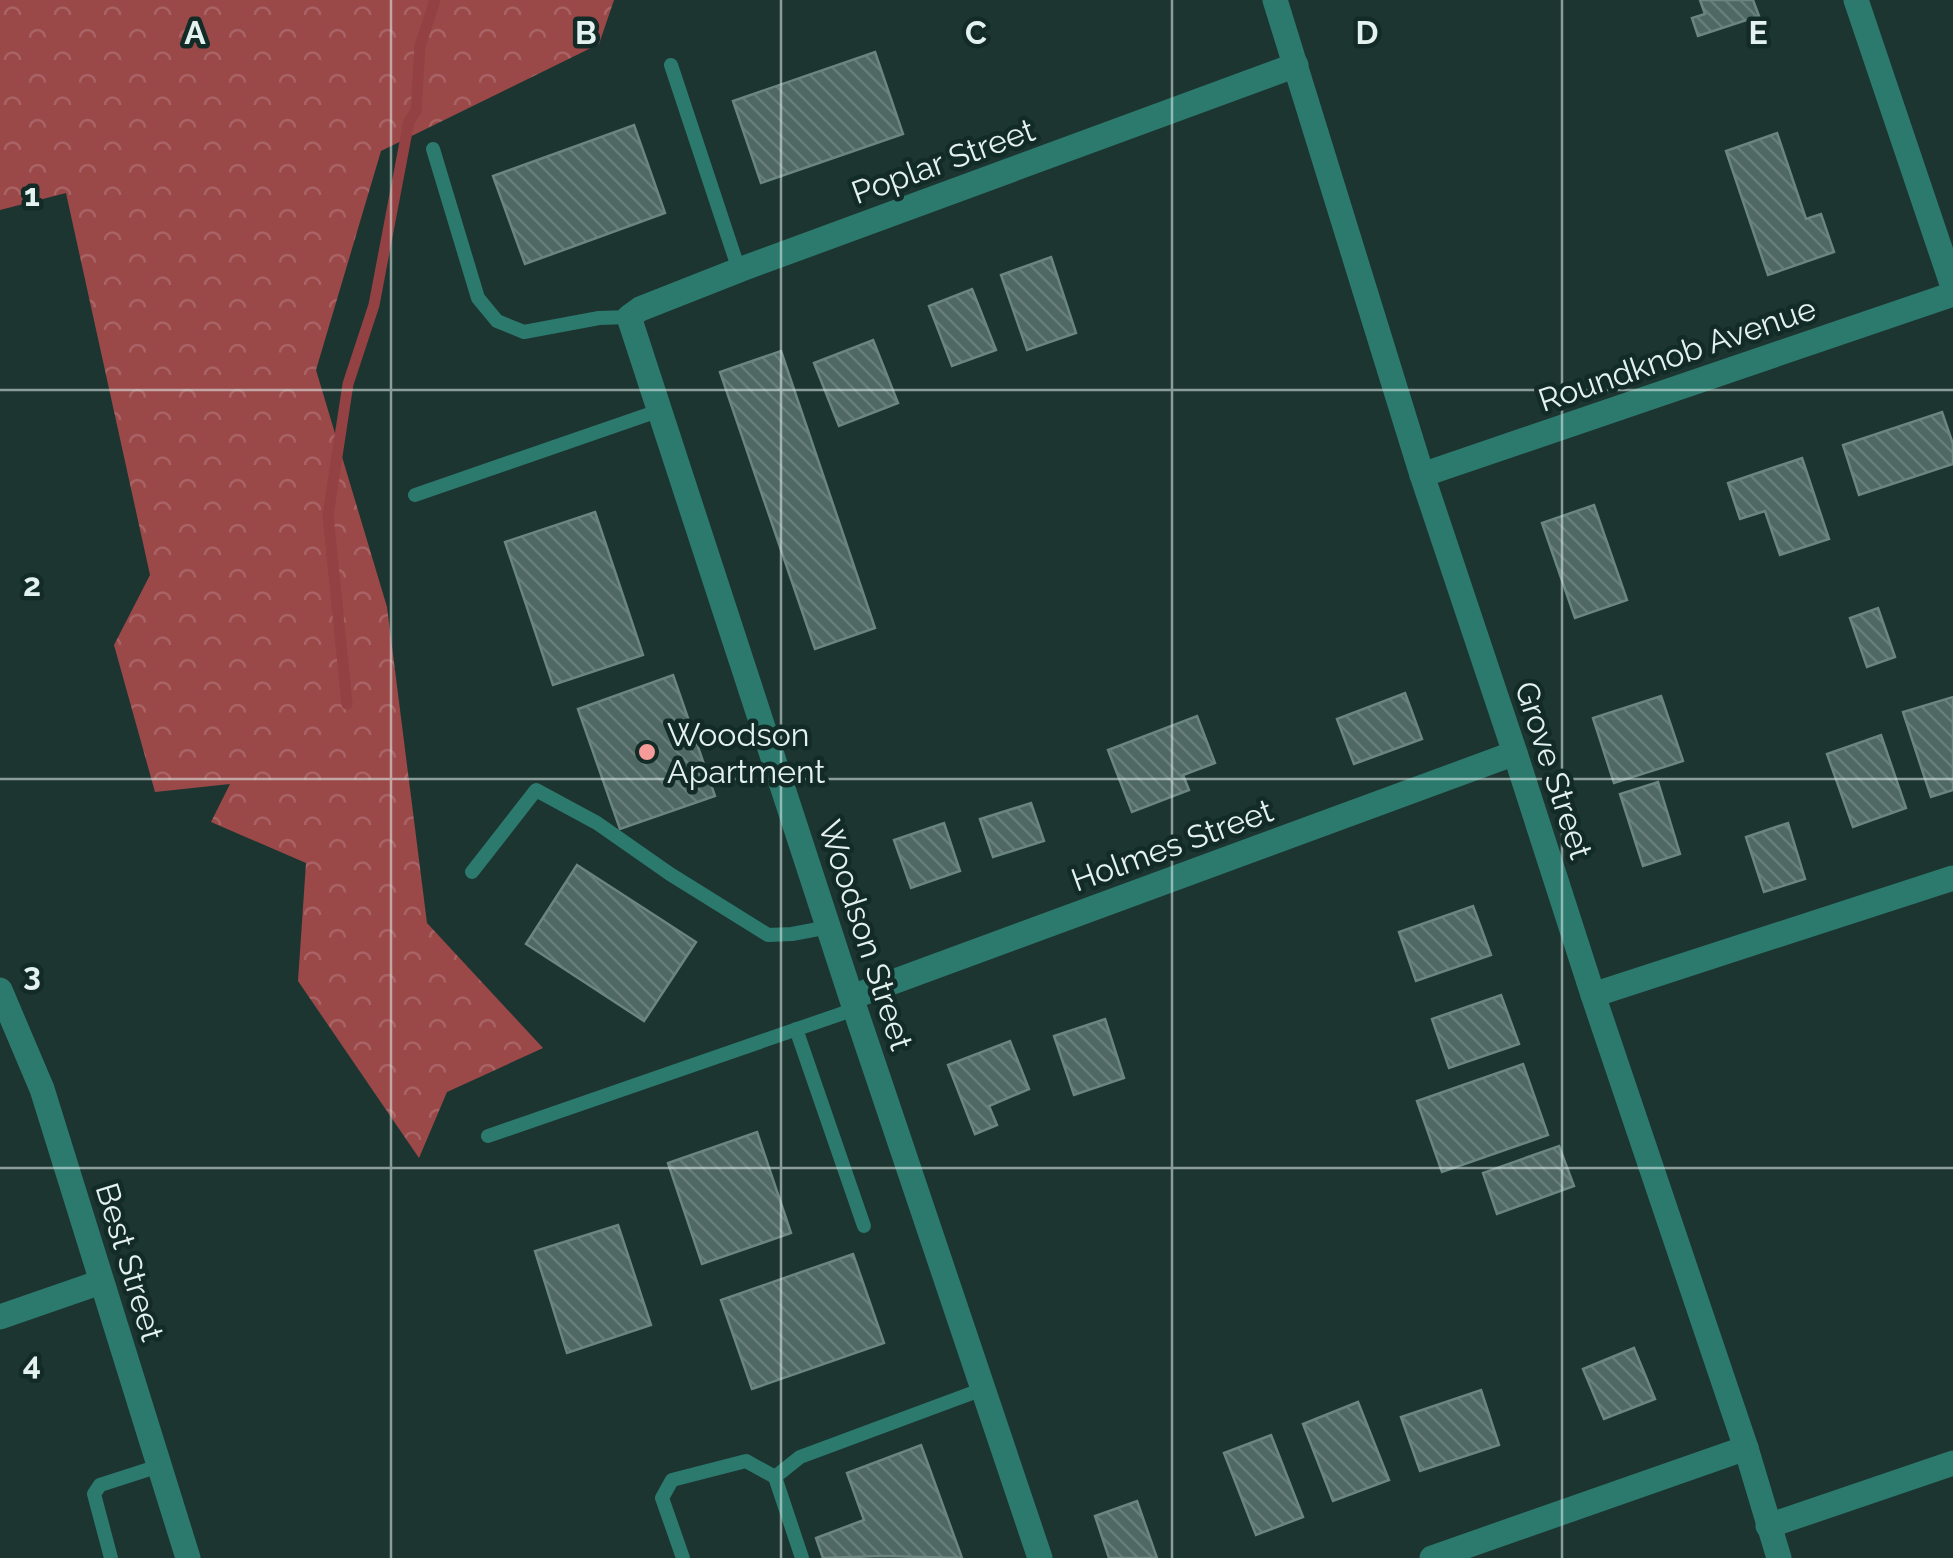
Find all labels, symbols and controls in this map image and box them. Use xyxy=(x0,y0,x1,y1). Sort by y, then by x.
text: A xyxy=(184,14,206,51)
text: B xyxy=(575,14,597,51)
text: C xyxy=(965,14,987,51)
text: D xyxy=(1356,14,1378,51)
text: E xyxy=(1748,14,1768,51)
street label: Poplar Street xyxy=(847,111,1040,211)
text: 1 xyxy=(24,176,40,213)
street label: Roundknob Avenue xyxy=(1533,289,1821,419)
text: 2 xyxy=(23,566,41,603)
street label: Grove Street xyxy=(1508,677,1600,864)
place label: Woodson Apartment xyxy=(667,716,825,790)
marker: Woodson Apartment xyxy=(636,741,658,763)
street label: Holmes Street xyxy=(1066,791,1278,899)
street label: Woodson Street xyxy=(811,815,921,1055)
text: 3 xyxy=(23,955,41,992)
street label: Best Street xyxy=(88,1179,172,1346)
text: 4 xyxy=(23,1345,41,1382)

